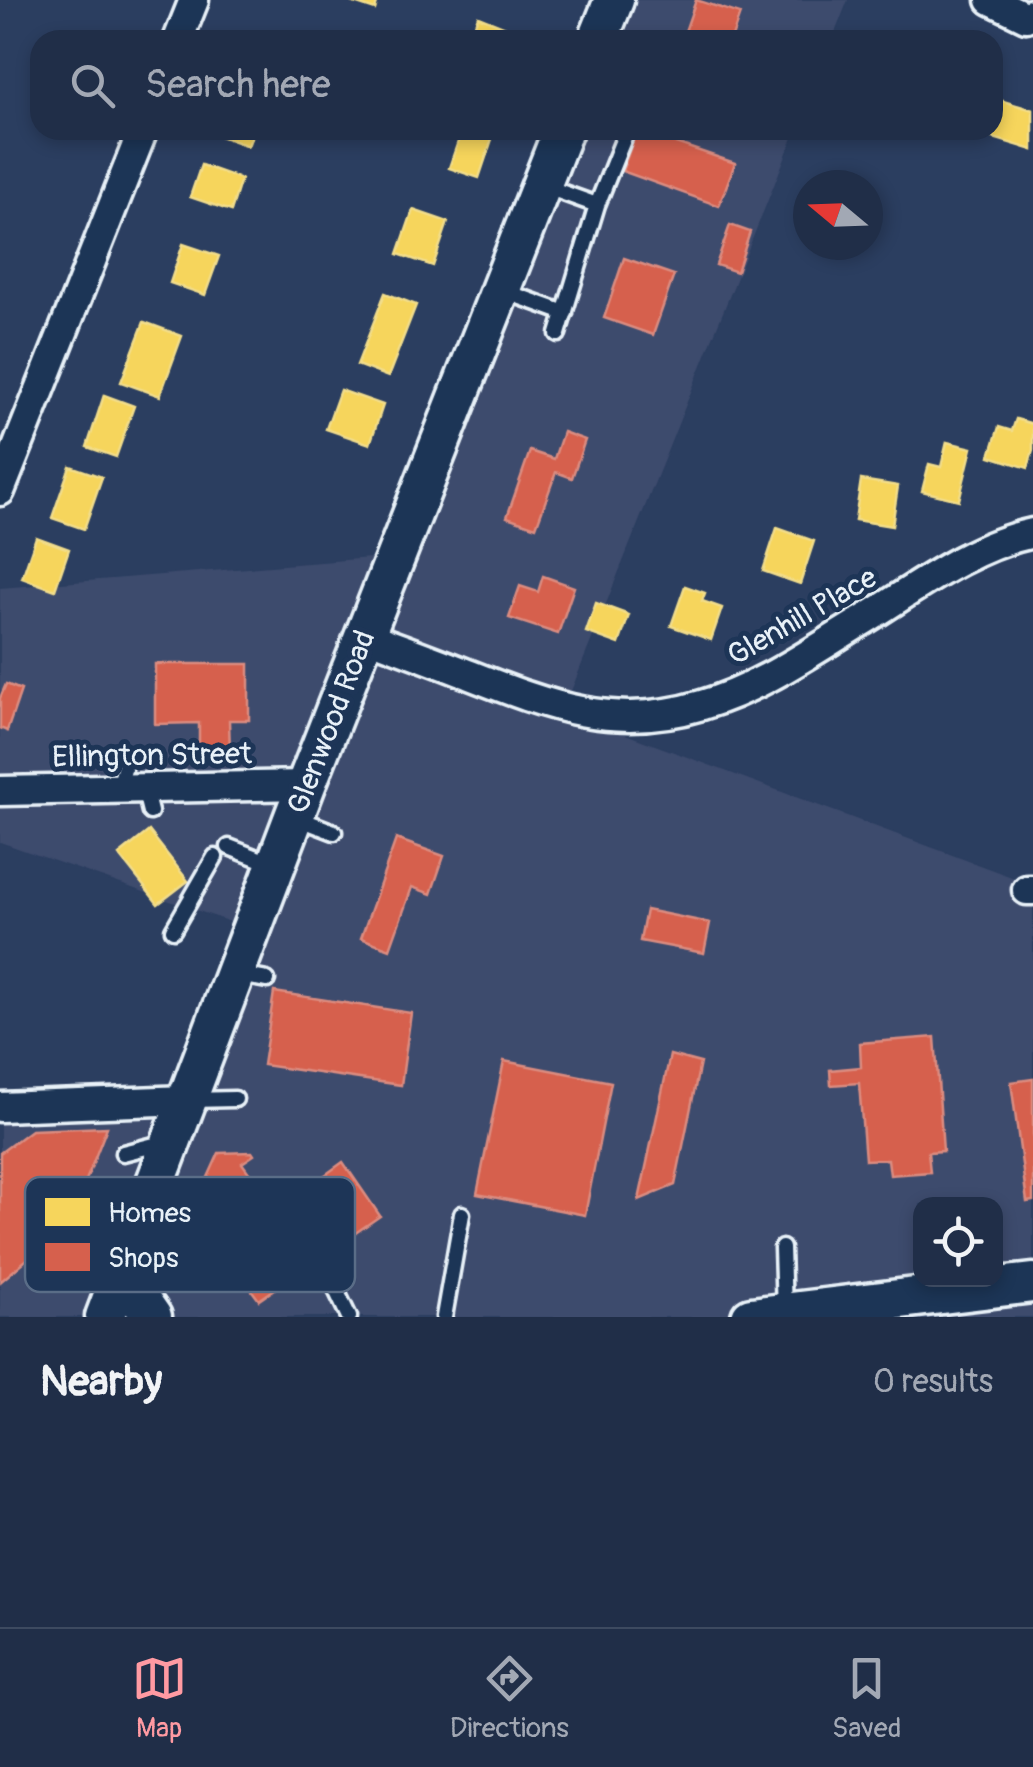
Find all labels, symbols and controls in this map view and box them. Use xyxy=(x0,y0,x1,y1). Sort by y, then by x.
search box xyxy=(30,30,1003,140)
icon: search xyxy=(65,58,120,113)
text: Search here xyxy=(145,61,331,109)
north arrow xyxy=(793,170,883,260)
street label: Glenhill Place xyxy=(721,559,884,674)
street label: Glenwood Road xyxy=(279,625,383,819)
street label: Ellington Street xyxy=(52,735,253,776)
legend xyxy=(25,1177,355,1292)
text: Homes xyxy=(108,1196,192,1231)
map controls xyxy=(913,1197,1003,1287)
button: locate xyxy=(913,1197,1003,1287)
text: Shops xyxy=(108,1241,179,1276)
text: Nearby xyxy=(40,1356,162,1408)
text: 0 results xyxy=(873,1362,993,1402)
tab: Map xyxy=(132,1651,187,1746)
tab: Directions xyxy=(450,1651,569,1746)
tab: Saved xyxy=(832,1651,901,1746)

